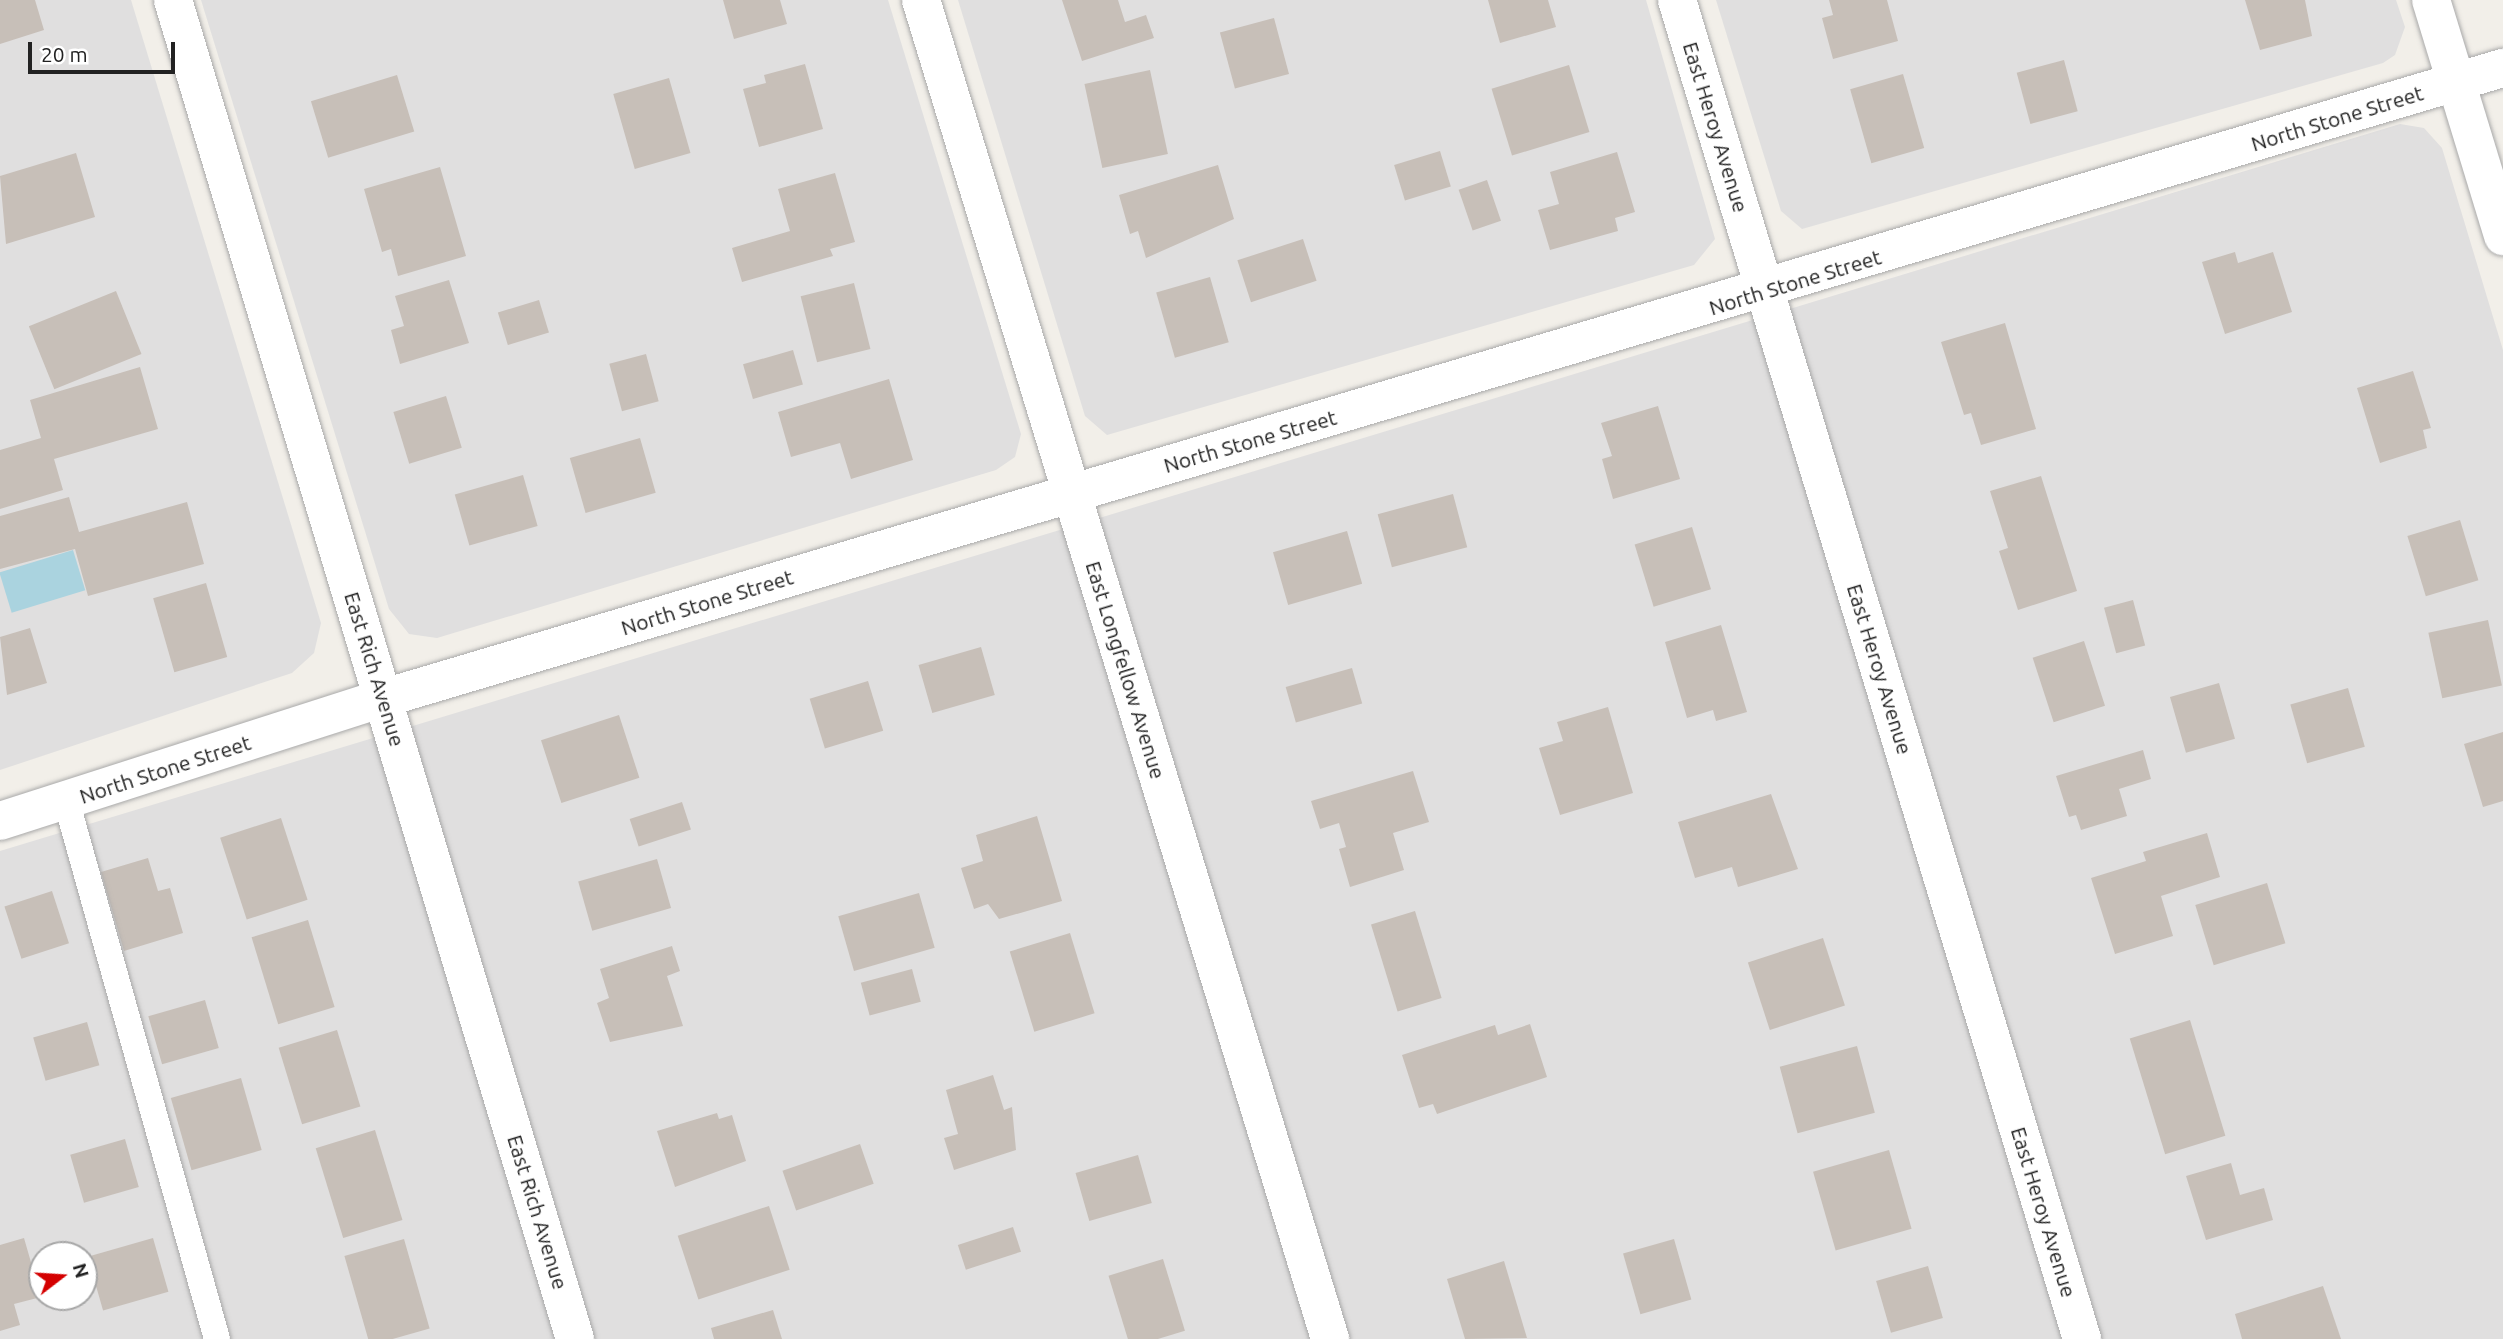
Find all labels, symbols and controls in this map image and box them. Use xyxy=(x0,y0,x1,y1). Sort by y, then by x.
scale bar xyxy=(32,28,178,72)
street label: East Heroy Avenue xyxy=(1678,39,1754,215)
text: 20 m xyxy=(41,42,88,66)
street label: North Stone Street xyxy=(2248,80,2426,156)
street label: North Stone Street xyxy=(1706,244,1884,320)
street label: North Stone Street xyxy=(1161,404,1339,478)
street label: East Longfellow Avenue xyxy=(1081,558,1171,782)
street label: North Stone Street xyxy=(618,564,796,640)
street label: East Heroy Avenue xyxy=(1842,581,1918,757)
street label: East Rich Avenue xyxy=(340,589,410,749)
street label: North Stone Street xyxy=(76,729,254,809)
street label: East Heroy Avenue xyxy=(2006,1124,2082,1300)
street label: East Rich Avenue xyxy=(503,1132,573,1292)
north arrow xyxy=(28,1241,98,1311)
text: N xyxy=(69,1260,94,1280)

